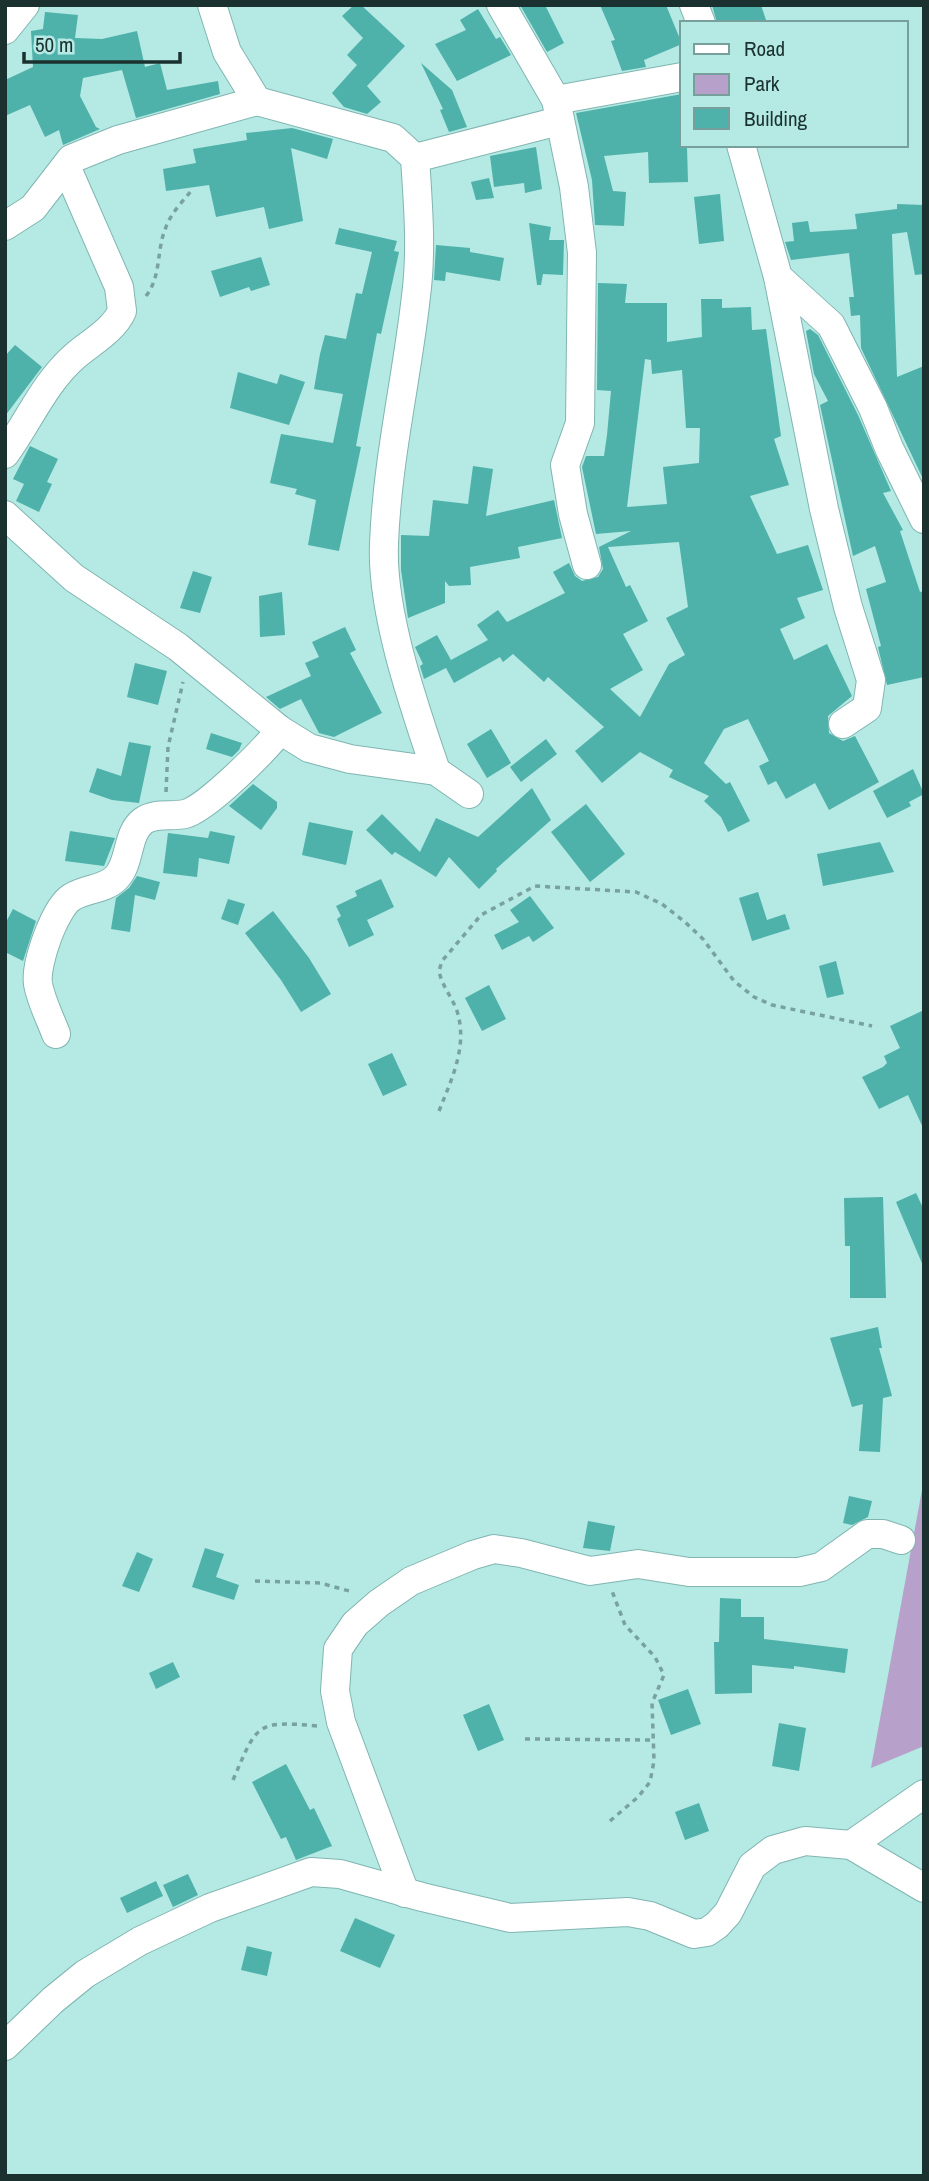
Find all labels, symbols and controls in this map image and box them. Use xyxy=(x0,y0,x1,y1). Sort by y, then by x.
scale bar xyxy=(24,21,180,65)
legend xyxy=(680,21,908,147)
text: 50 m xyxy=(35,30,73,59)
text: Road xyxy=(744,34,785,63)
text: Park xyxy=(744,69,780,98)
text: Building xyxy=(744,104,808,133)

